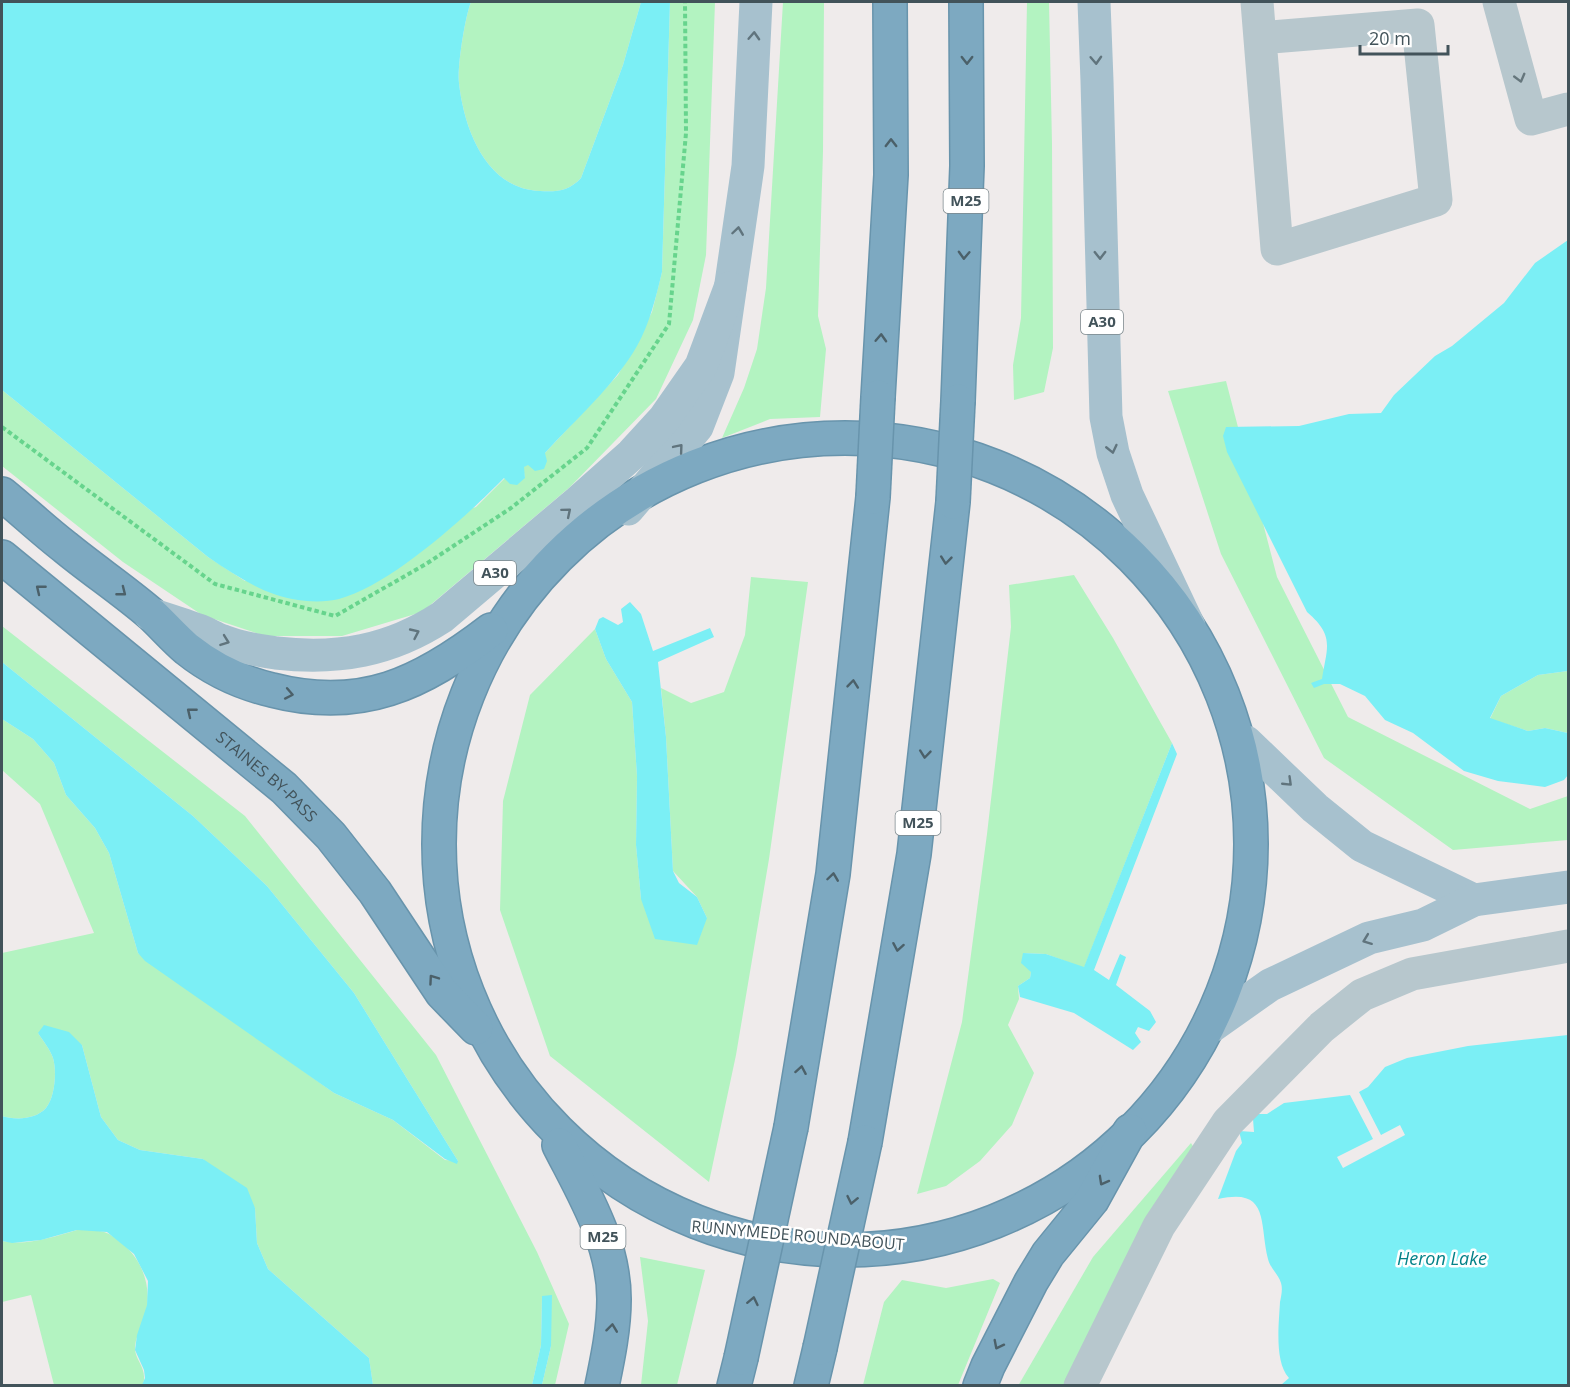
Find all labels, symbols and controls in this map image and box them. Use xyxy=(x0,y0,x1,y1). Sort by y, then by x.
scale bar xyxy=(1360,18,1448,56)
text: 20 m xyxy=(1369,26,1411,50)
one-way arrow xyxy=(747,32,760,41)
one-way arrow xyxy=(961,55,973,64)
one-way arrow xyxy=(1090,55,1103,64)
one-way arrow xyxy=(1513,72,1525,83)
one-way arrow xyxy=(885,139,897,148)
road number: M25 xyxy=(944,189,988,213)
one-way arrow xyxy=(732,226,744,235)
one-way arrow xyxy=(957,250,970,259)
one-way arrow xyxy=(1094,250,1107,259)
road number: A30 xyxy=(1081,310,1123,334)
one-way arrow xyxy=(875,334,888,343)
one-way arrow xyxy=(672,444,683,455)
one-way arrow xyxy=(1105,444,1118,454)
one-way arrow xyxy=(560,508,571,519)
one-way arrow xyxy=(940,555,953,565)
road number: A30 xyxy=(474,561,516,585)
one-way arrow xyxy=(115,584,126,595)
one-way arrow xyxy=(36,585,47,596)
one-way arrow xyxy=(408,629,419,641)
one-way arrow xyxy=(219,634,230,647)
one-way arrow xyxy=(847,679,859,688)
one-way arrow xyxy=(284,687,294,700)
one-way arrow xyxy=(187,709,198,720)
street label: STAINES BY-PASS xyxy=(212,726,322,827)
one-way arrow xyxy=(919,749,932,758)
one-way arrow xyxy=(1281,775,1292,786)
road number: M25 xyxy=(896,811,940,835)
one-way arrow xyxy=(826,873,838,882)
one-way arrow xyxy=(1362,933,1373,945)
one-way arrow xyxy=(893,942,905,952)
one-way arrow xyxy=(429,975,440,986)
one-way arrow xyxy=(794,1065,806,1074)
one-way arrow xyxy=(1099,1175,1110,1185)
one-way arrow xyxy=(847,1194,860,1204)
street label: RUNNYMEDE ROUNDABOUT xyxy=(691,1215,906,1255)
road number: M25 xyxy=(580,1225,626,1249)
water label: Heron Lake xyxy=(1397,1246,1487,1270)
one-way arrow xyxy=(746,1296,759,1306)
one-way arrow xyxy=(606,1323,618,1333)
one-way arrow xyxy=(994,1338,1006,1349)

